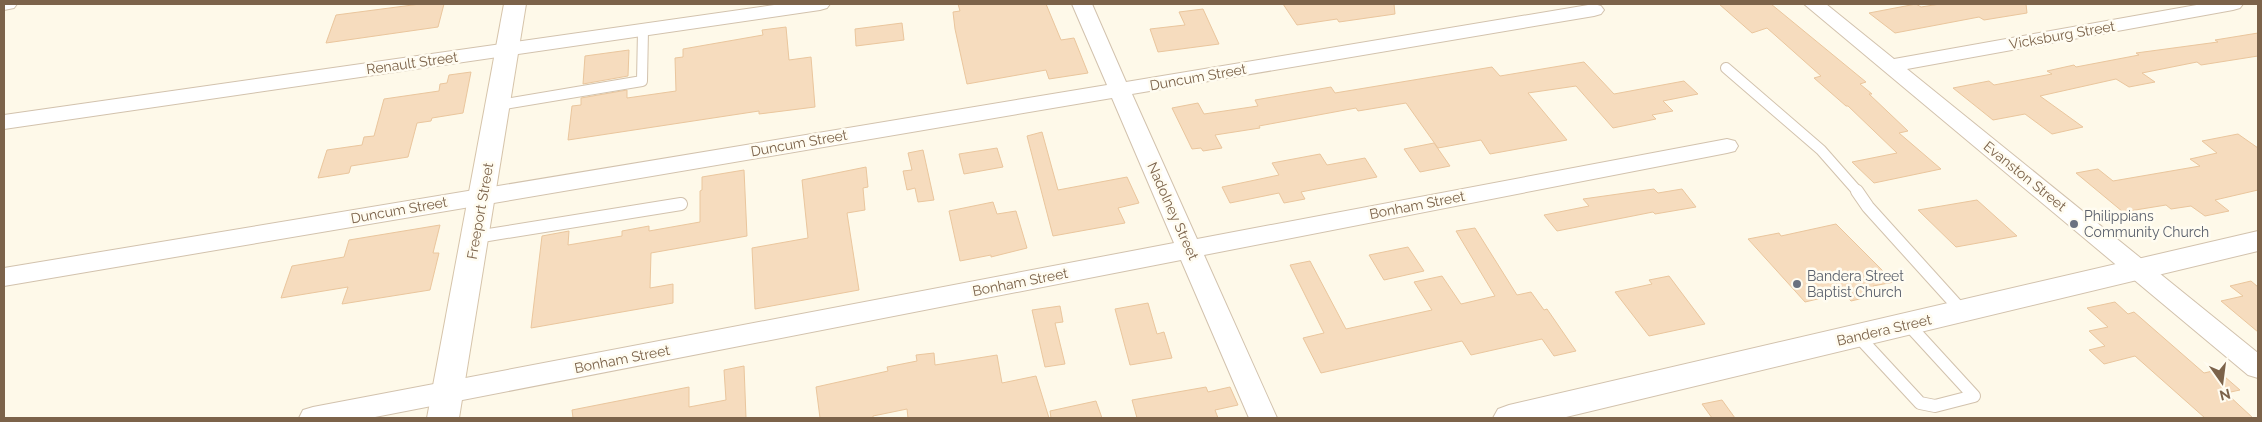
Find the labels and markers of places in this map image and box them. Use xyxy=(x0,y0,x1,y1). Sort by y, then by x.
place label: Philippians Community Church xyxy=(2084,208,2209,240)
marker: Philippians Community Church xyxy=(2068,218,2080,230)
place label: Bandera Street Baptist Church xyxy=(1807,268,1904,300)
marker: Bandera Street Baptist Church xyxy=(1791,278,1803,290)

